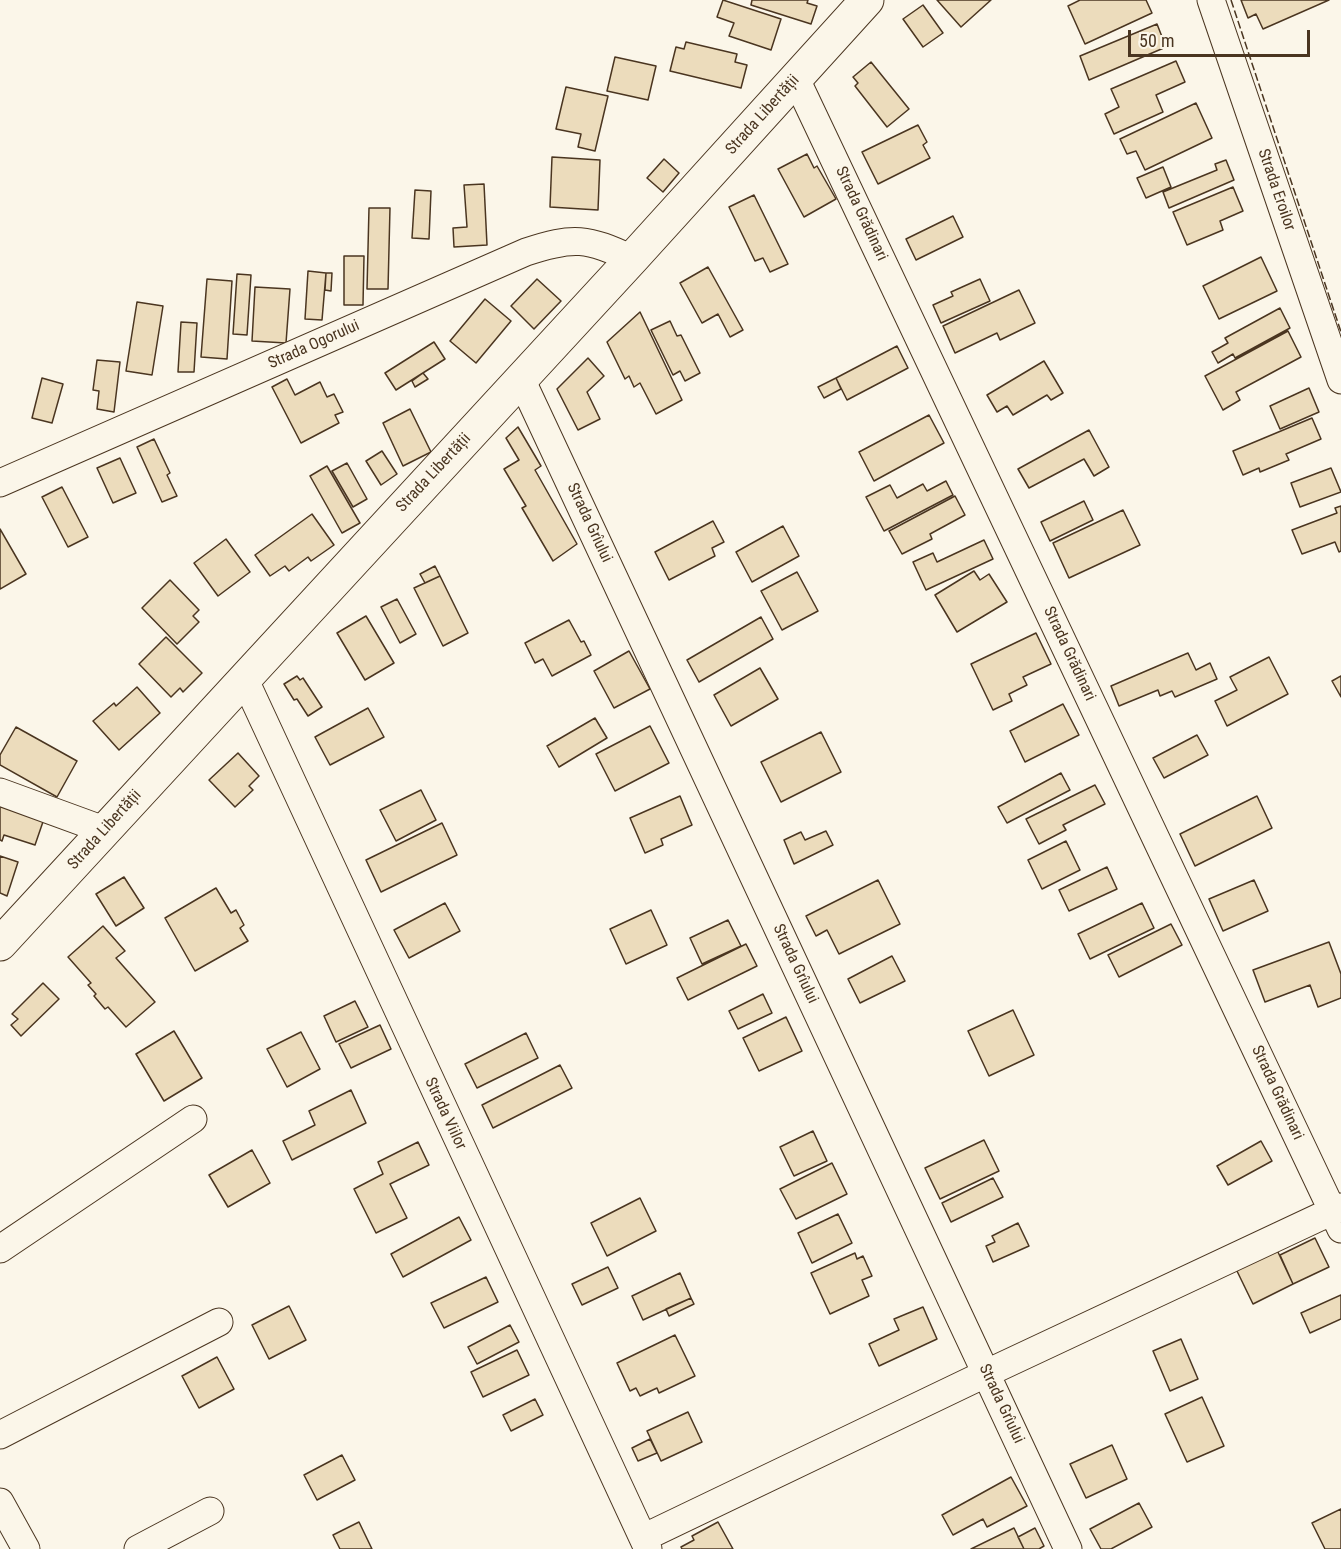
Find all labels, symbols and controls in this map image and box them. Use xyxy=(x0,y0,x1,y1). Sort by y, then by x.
scale bar xyxy=(1131,18,1312,56)
text: 50 m xyxy=(1139,30,1174,51)
street label: Strada Libertății xyxy=(722,71,804,159)
street label: Strada Eroilor xyxy=(1253,146,1299,234)
street label: Strada Grădinari xyxy=(831,164,891,264)
street label: Strada Ogorului xyxy=(265,316,363,374)
street label: Strada Libertății xyxy=(393,430,475,516)
street label: Strada Grîului xyxy=(562,480,616,566)
street label: Strada Grădinari xyxy=(1039,604,1099,704)
street label: Strada Libertății xyxy=(64,786,146,874)
street label: Strada Grîului xyxy=(768,921,822,1007)
street label: Strada Grădinari xyxy=(1247,1043,1307,1143)
street label: Strada Viilor xyxy=(420,1075,470,1153)
street label: Strada Grîului xyxy=(974,1361,1028,1447)

